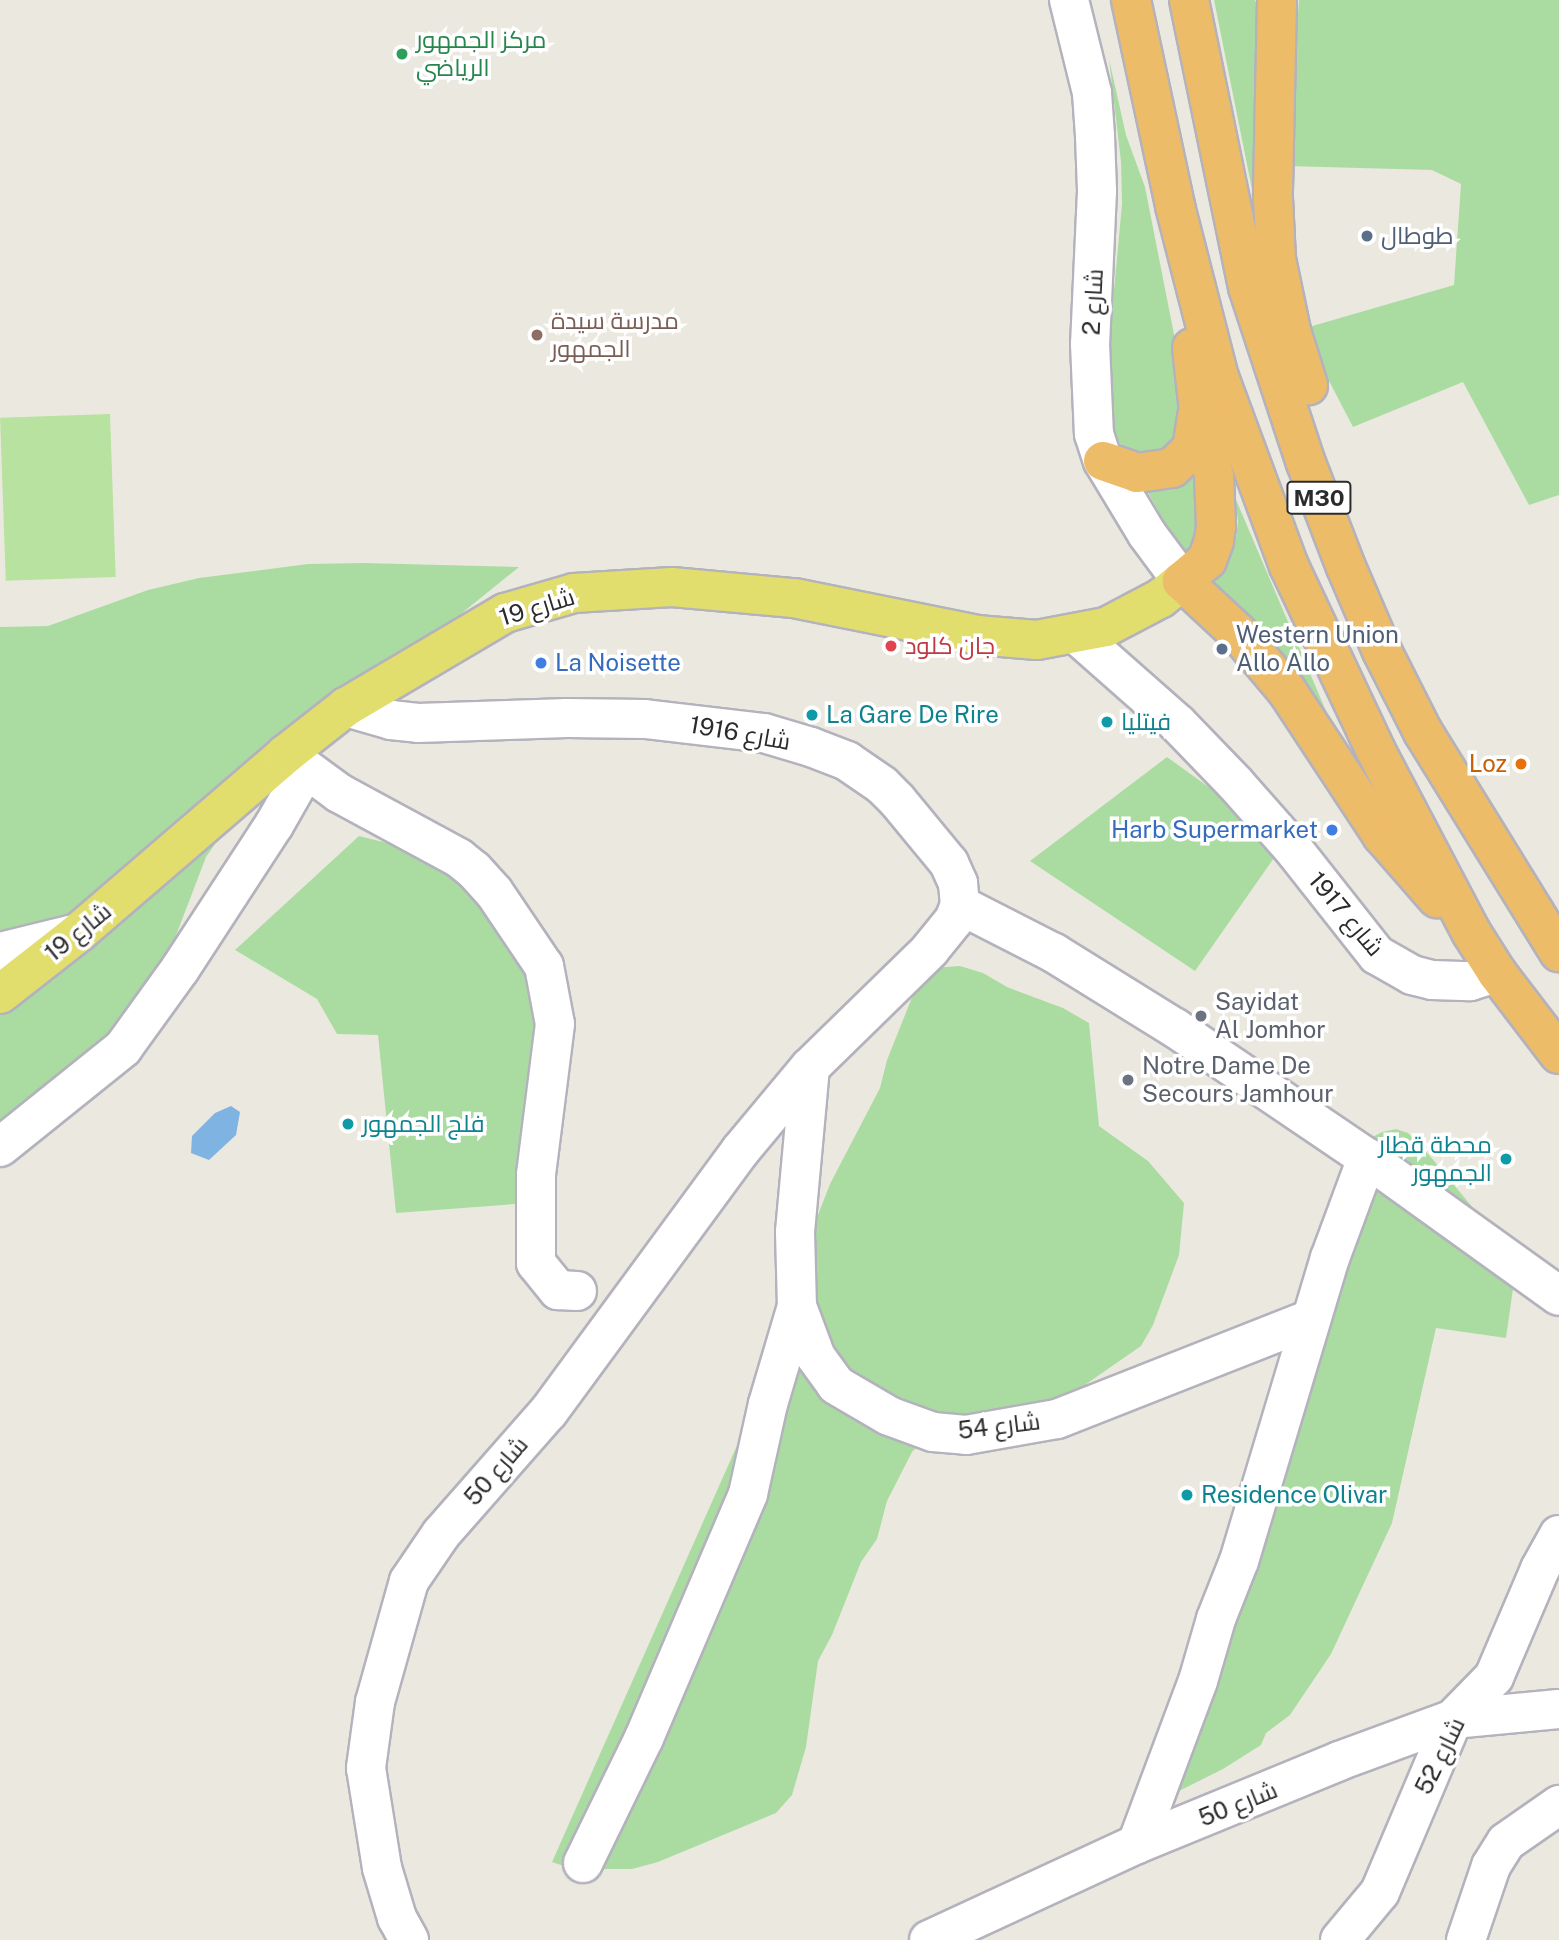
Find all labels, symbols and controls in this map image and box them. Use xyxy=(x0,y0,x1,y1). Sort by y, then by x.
place label: مركز الجمهور الرياضي xyxy=(416,26,546,82)
marker: مركز الجمهور الرياضي xyxy=(394,46,410,62)
place label: طوطال xyxy=(1381,222,1454,250)
marker: طوطال xyxy=(1359,228,1375,244)
street label: شارع 2 xyxy=(1077,268,1109,336)
place label: مدرسة سيدة الجمهور xyxy=(551,307,679,363)
marker: مدرسة سيدة الجمهور xyxy=(529,327,545,343)
road number: M30 xyxy=(1286,478,1352,518)
street label: شارع 19 xyxy=(496,582,578,632)
place label: Western Union Allo Allo xyxy=(1236,621,1399,677)
place label: جان كلود xyxy=(905,632,995,660)
marker: جان كلود xyxy=(883,638,899,654)
marker: Western Union Allo Allo xyxy=(1214,641,1230,657)
place label: La Noisette xyxy=(555,649,681,677)
marker: La Noisette xyxy=(533,655,549,671)
place label: La Gare De Rire xyxy=(826,701,999,729)
marker: La Gare De Rire xyxy=(804,707,820,723)
place label: فيتليا xyxy=(1121,708,1171,736)
street label: شارع 1916 xyxy=(687,710,793,756)
marker: فيتليا xyxy=(1099,714,1115,730)
place label: Loz xyxy=(1469,750,1507,778)
marker: Loz xyxy=(1513,756,1529,772)
place label: Harb Supermarket xyxy=(1111,816,1318,844)
marker: Harb Supermarket xyxy=(1324,822,1340,838)
street label: شارع 1917 xyxy=(1302,866,1390,962)
street label: شارع 19 xyxy=(39,897,117,967)
place label: Sayidat Al Jomhor xyxy=(1215,988,1326,1044)
marker: Sayidat Al Jomhor xyxy=(1193,1008,1209,1024)
place label: Notre Dame De Secours Jamhour xyxy=(1142,1052,1334,1108)
marker: Notre Dame De Secours Jamhour xyxy=(1120,1072,1136,1088)
place label: فلج الجمهور xyxy=(362,1110,485,1138)
marker: فلج الجمهور xyxy=(340,1116,356,1132)
place label: محطة قطار الجمهور xyxy=(1379,1131,1492,1187)
marker: محطة قطار الجمهور xyxy=(1498,1151,1514,1167)
street label: شارع 54 xyxy=(956,1407,1042,1445)
street label: شارع 50 xyxy=(458,1430,534,1512)
place label: Residence Olivar xyxy=(1201,1481,1388,1509)
marker: Residence Olivar xyxy=(1179,1487,1195,1503)
street label: شارع 52 xyxy=(1409,1713,1471,1799)
street label: شارع 50 xyxy=(1194,1775,1282,1833)

